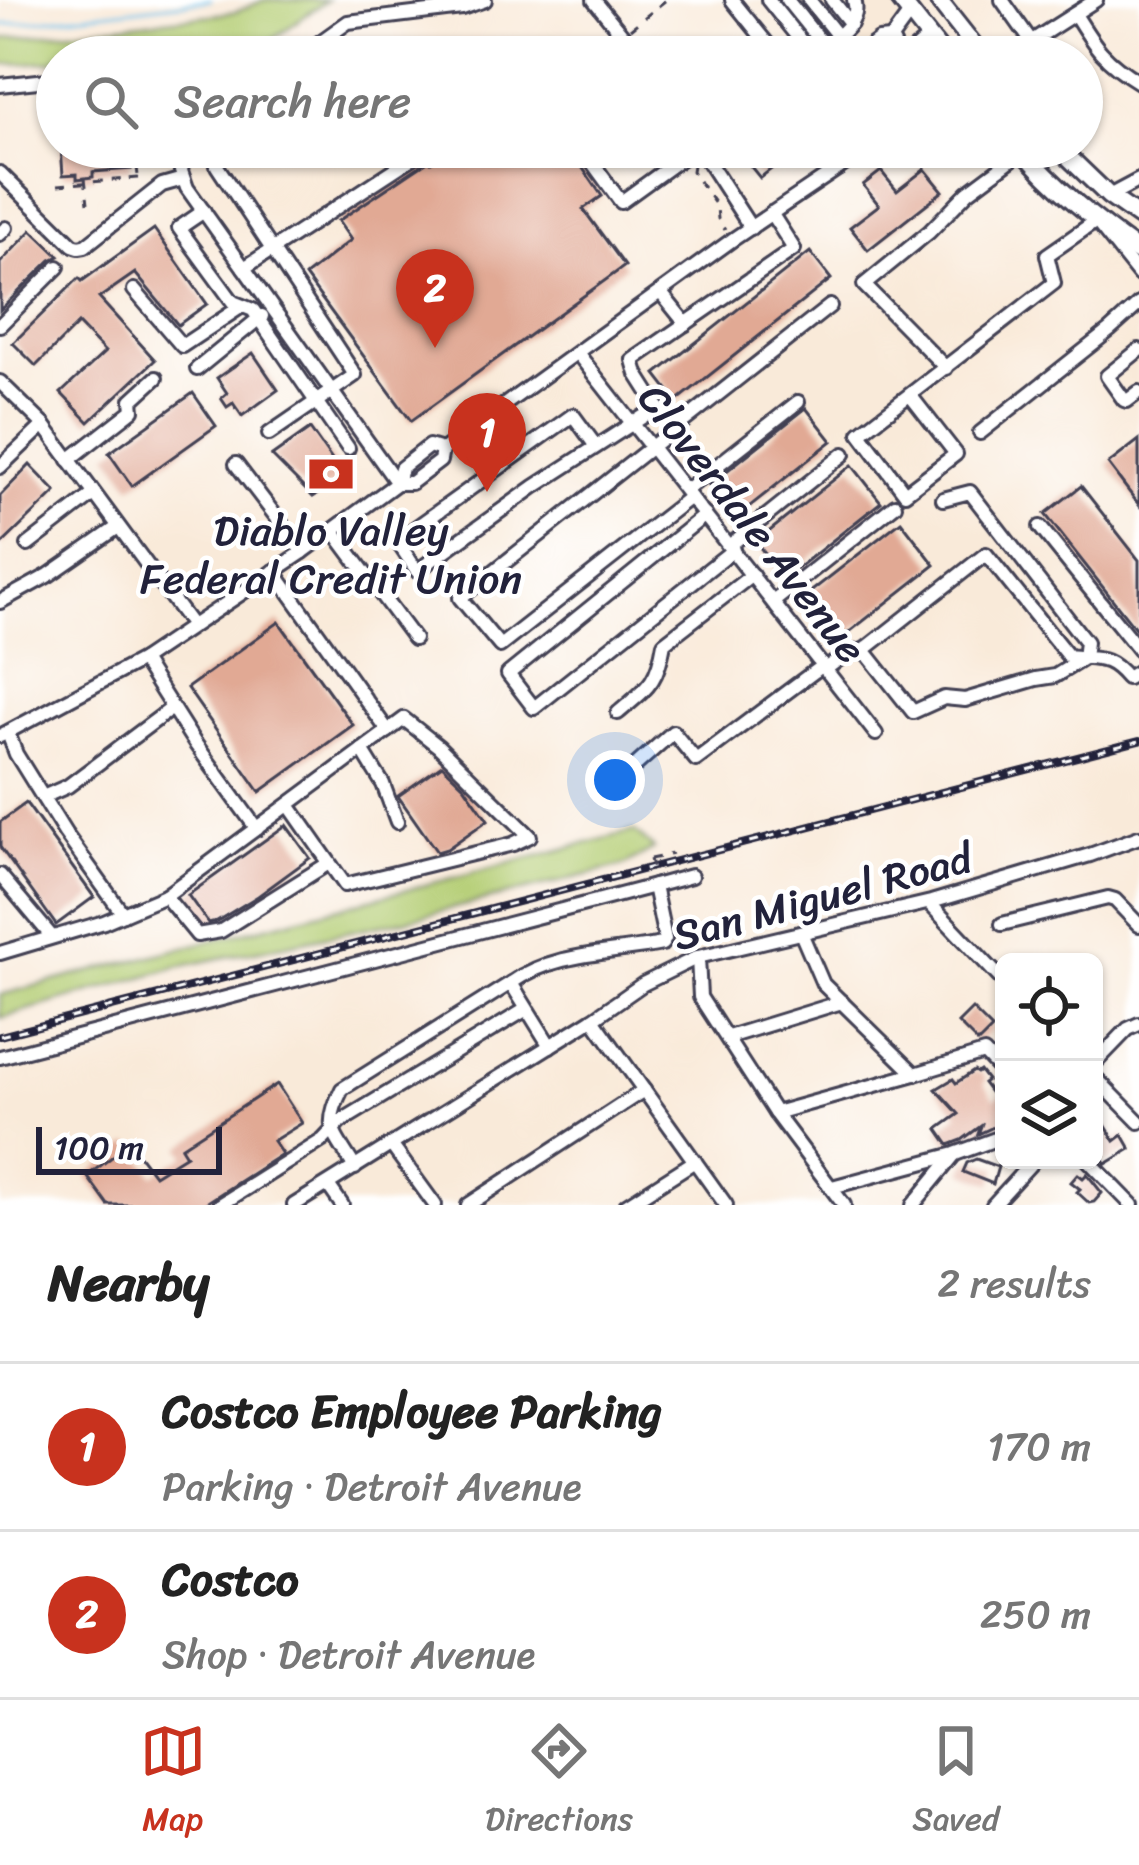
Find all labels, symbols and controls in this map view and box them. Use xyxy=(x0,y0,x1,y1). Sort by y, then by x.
search box xyxy=(36,36,1103,168)
text: Search here xyxy=(174,62,411,142)
icon: search xyxy=(78,69,144,135)
pin: 2 xyxy=(396,249,474,348)
street label: Cloverdale Avenue xyxy=(618,366,886,681)
pin: 1 xyxy=(448,393,526,492)
bank icon: Diablo Valley Federal Credit Union xyxy=(306,449,356,499)
place label: Diablo Valley Federal Credit Union xyxy=(140,494,522,616)
your location xyxy=(585,750,645,810)
street label: San Miguel Road xyxy=(665,821,983,972)
map controls xyxy=(995,953,1103,1169)
button: locate xyxy=(995,953,1103,1061)
button: layers xyxy=(995,1061,1103,1169)
text: 100 m xyxy=(54,1119,144,1177)
scale bar xyxy=(36,1121,222,1174)
text: Nearby xyxy=(48,1238,209,1328)
text: 2 results xyxy=(937,1249,1091,1318)
text: Costco Employee Parking xyxy=(162,1372,662,1452)
text: 1 xyxy=(79,1412,95,1481)
text: 170 m xyxy=(987,1412,1091,1481)
text: Parking · Detroit Avenue xyxy=(162,1452,582,1521)
text: Costco xyxy=(162,1540,299,1620)
text: 2 xyxy=(76,1580,98,1649)
text: 250 m xyxy=(980,1580,1091,1649)
text: Shop · Detroit Avenue xyxy=(162,1620,535,1689)
tab: Map xyxy=(140,1718,206,1848)
tab: Directions xyxy=(485,1718,633,1848)
tab: Saved xyxy=(912,1718,999,1848)

